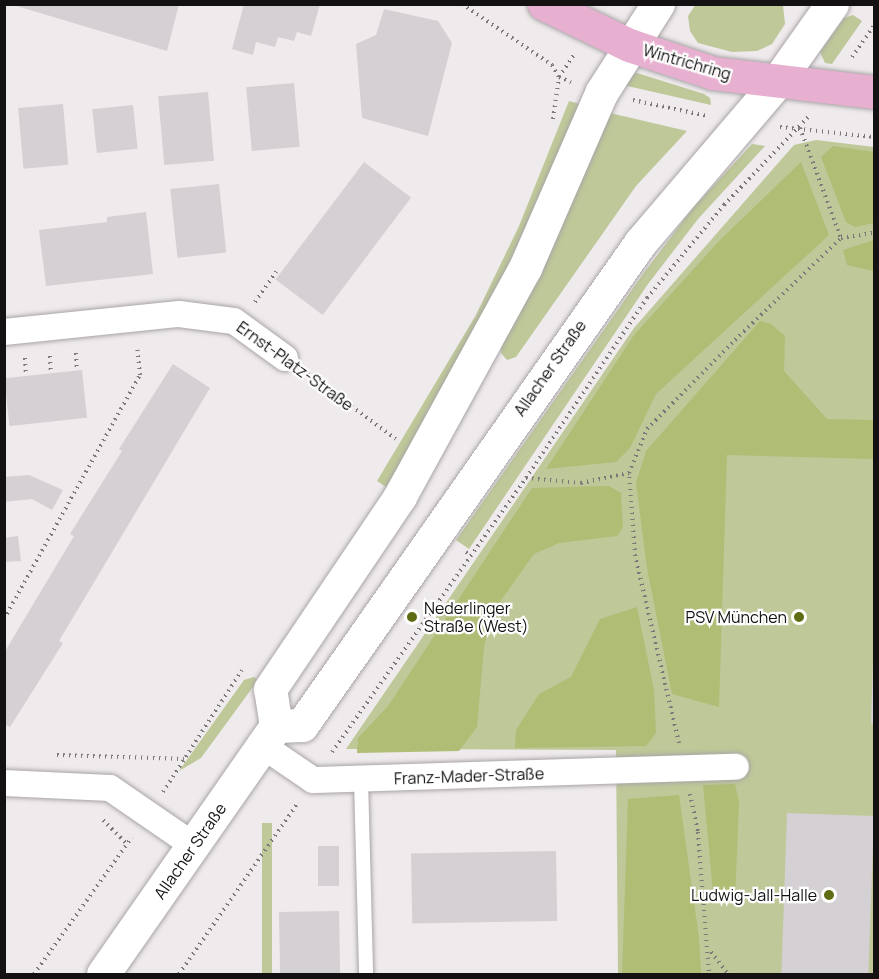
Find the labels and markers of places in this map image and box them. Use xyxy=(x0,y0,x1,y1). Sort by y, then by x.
place label: Nederlinger Straße (West) xyxy=(424,598,529,636)
place label: PSV München xyxy=(686,607,787,627)
marker: Nederlinger Straße (West) xyxy=(405,610,419,624)
marker: PSV München xyxy=(792,610,806,624)
place label: Ludwig-Jall-Halle xyxy=(691,885,817,905)
marker: Ludwig-Jall-Halle xyxy=(822,888,836,902)

